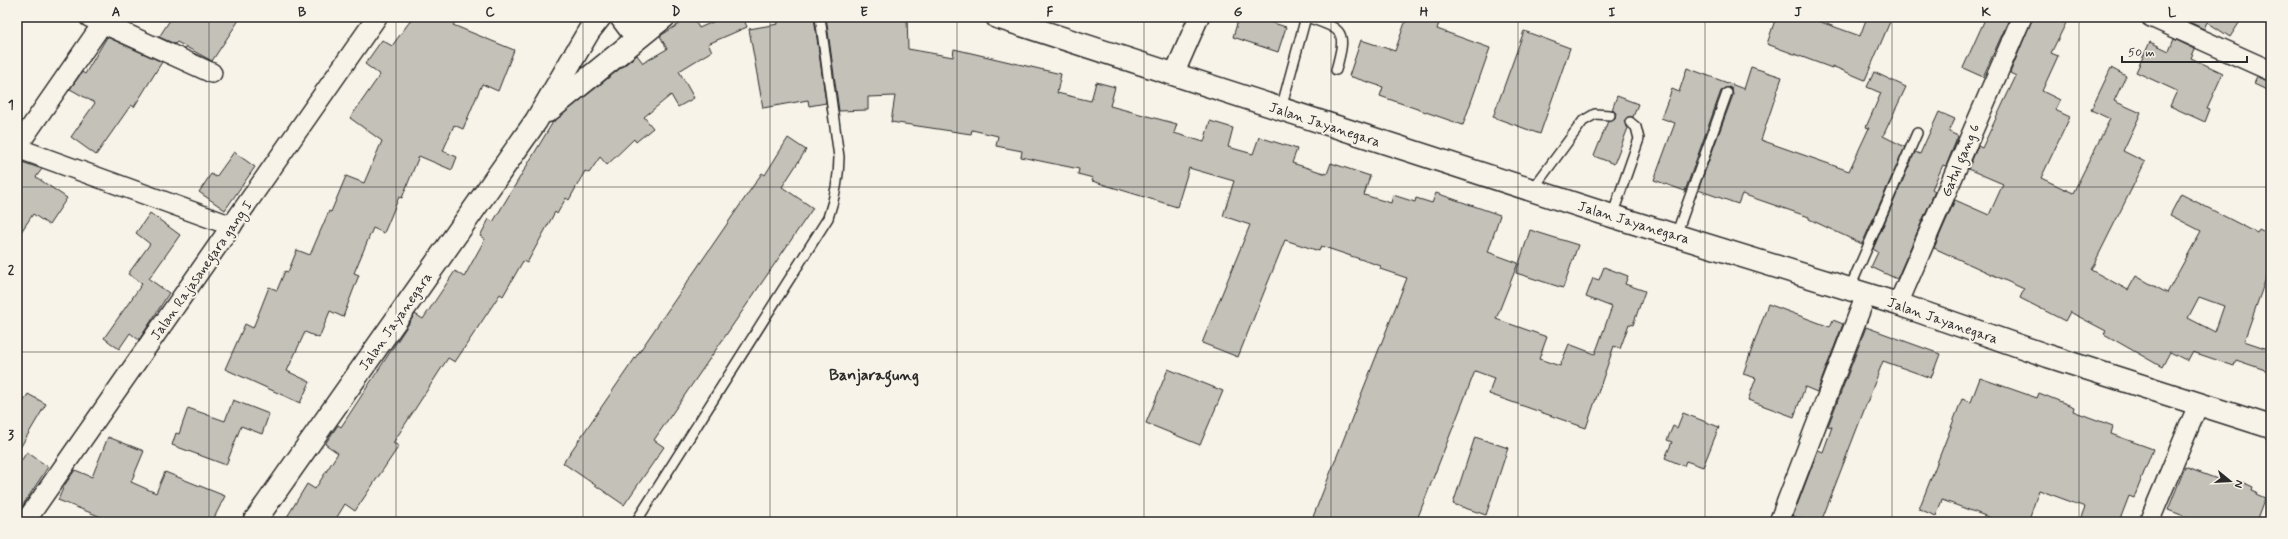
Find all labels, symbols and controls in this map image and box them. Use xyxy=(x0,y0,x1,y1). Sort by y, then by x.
text: A xyxy=(112,4,120,21)
text: B xyxy=(298,4,307,21)
text: C xyxy=(485,4,495,21)
text: D xyxy=(672,4,681,21)
text: E xyxy=(860,4,868,21)
text: F xyxy=(1047,4,1054,21)
text: G xyxy=(1234,4,1243,21)
text: H xyxy=(1420,4,1429,21)
text: I xyxy=(1609,4,1616,21)
text: J xyxy=(1794,4,1802,21)
text: K xyxy=(1981,4,1991,21)
text: L xyxy=(2168,4,2177,21)
scale bar xyxy=(2122,38,2247,64)
text: 50 m xyxy=(2128,45,2155,61)
text: 1 xyxy=(8,97,14,114)
street label: Jalan Jayanegara xyxy=(1267,98,1383,151)
street label: Gatul gang 6 xyxy=(1937,121,1986,201)
street label: Jalan Rajasanegara gang I xyxy=(147,197,258,345)
street label: Jalan Jayanegara xyxy=(1576,197,1692,249)
text: 2 xyxy=(8,262,15,279)
street label: Jalan Jayanegara xyxy=(355,269,436,374)
street label: Jalan Jayanegara xyxy=(1885,294,2000,348)
district label: Banjaragung xyxy=(829,365,919,388)
text: 3 xyxy=(8,427,14,444)
north arrow xyxy=(2210,461,2250,501)
text: N xyxy=(2231,478,2246,489)

